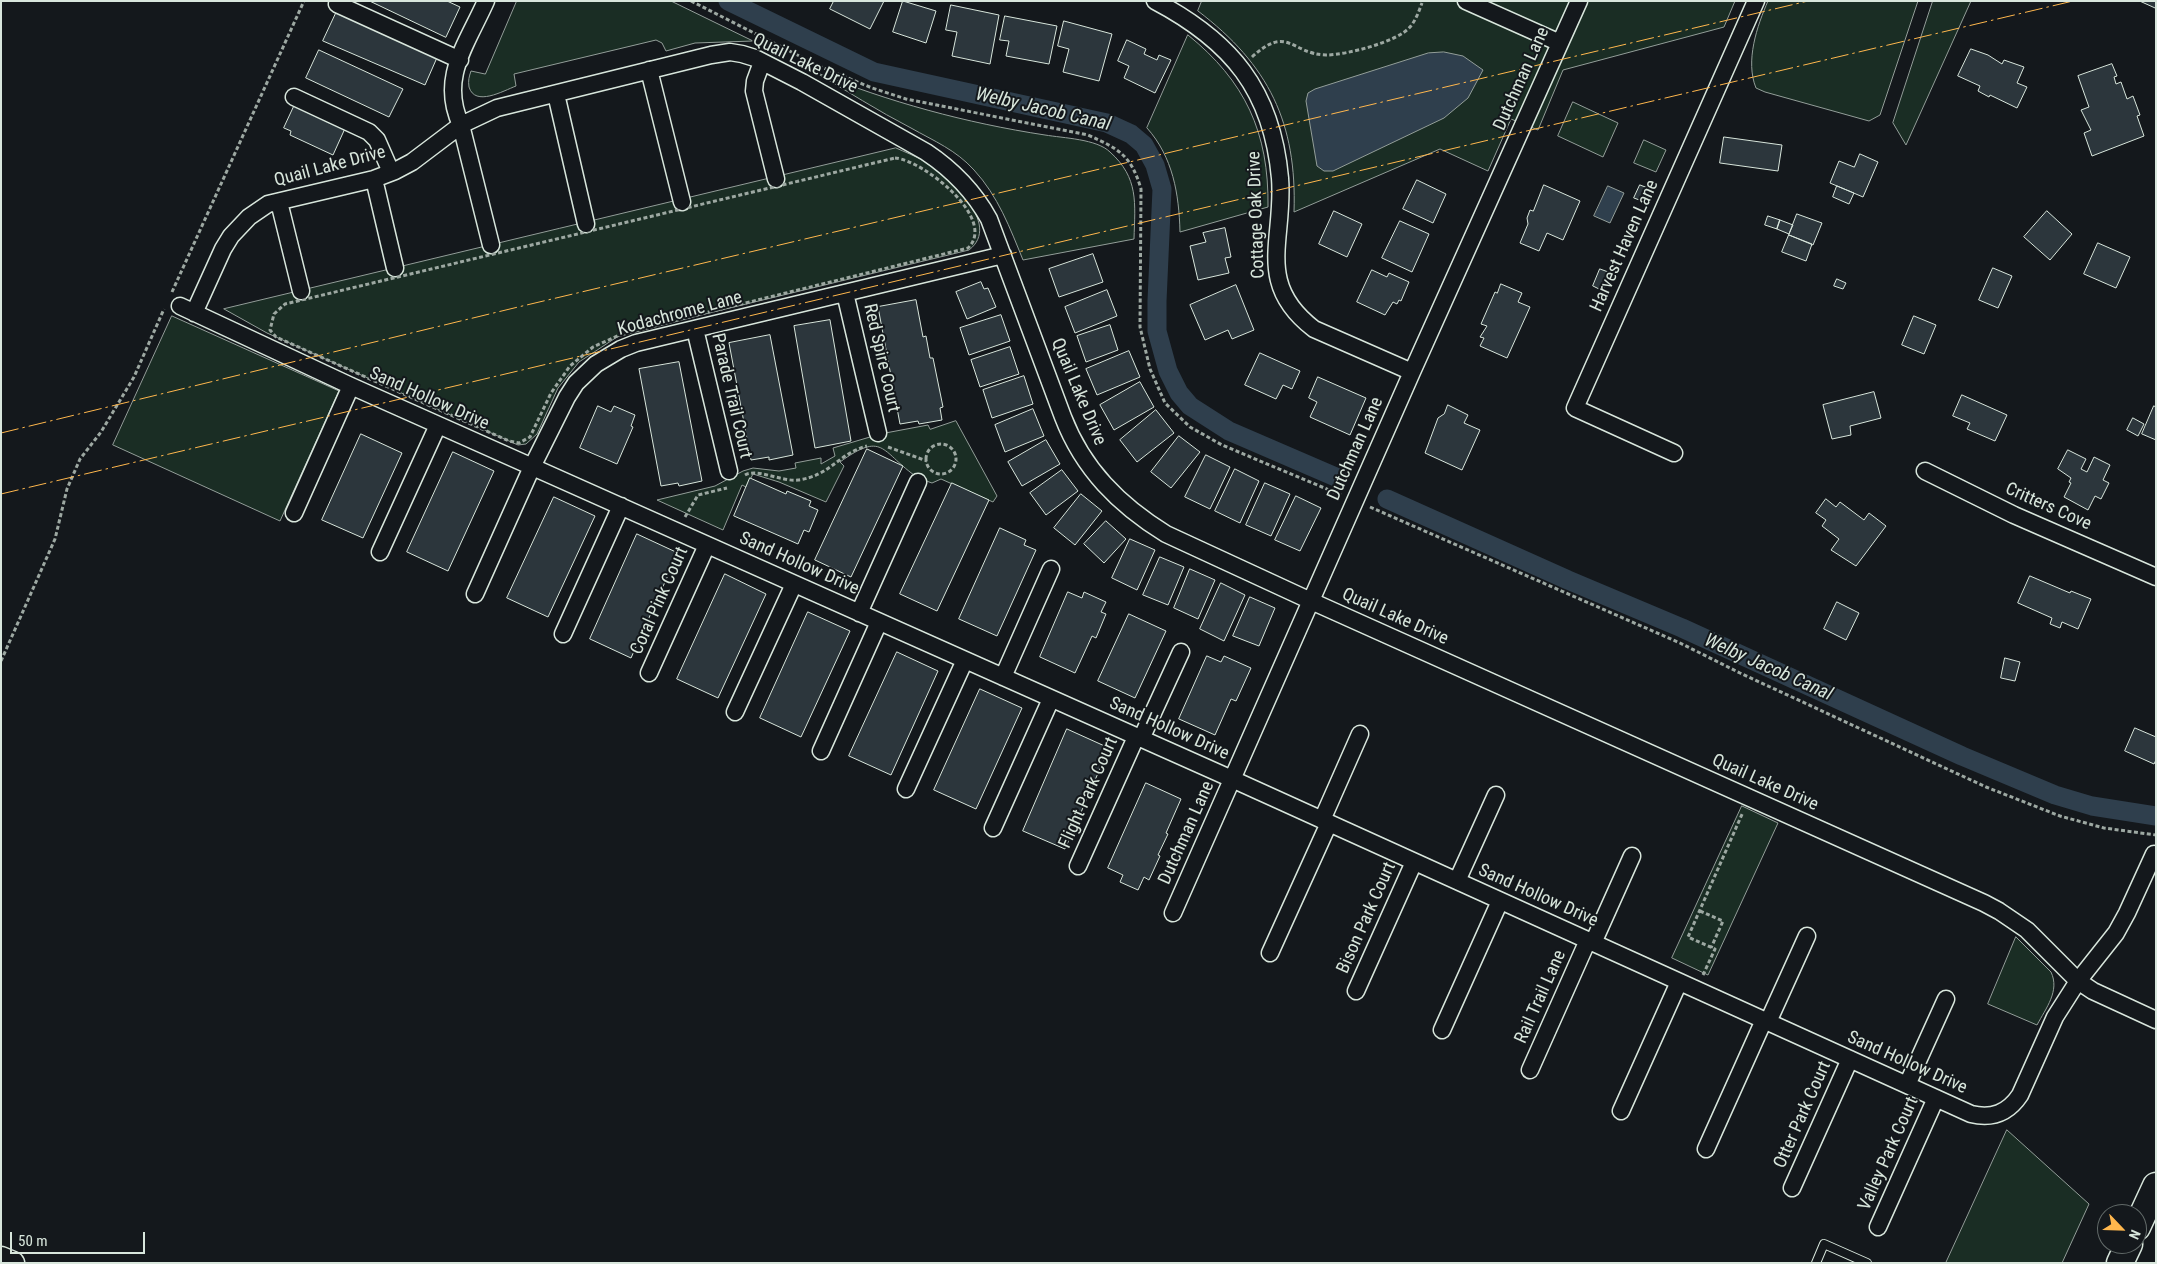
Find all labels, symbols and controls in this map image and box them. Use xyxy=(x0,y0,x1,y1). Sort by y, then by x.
street label: Dutchman Lane xyxy=(1490,24,1554,134)
street label: Quail Lake Drive xyxy=(749,29,861,99)
water label: Welby Jacob Canal xyxy=(973,83,1113,137)
street label: Quail Lake Drive xyxy=(272,142,388,192)
street label: Cottage Oak Drive xyxy=(1244,151,1270,279)
street label: Harvest Haven Lane xyxy=(1586,177,1664,315)
street label: Kodachrome Lane xyxy=(615,287,745,341)
street label: Red Spire Court xyxy=(858,302,904,414)
street label: Parade Trail Court xyxy=(706,331,756,461)
street label: Quail Lake Drive xyxy=(1046,335,1110,449)
street label: Sand Hollow Drive xyxy=(366,363,492,435)
street label: Dutchman Lane xyxy=(1324,394,1388,504)
street label: Critters Cove xyxy=(2002,478,2094,536)
street label: Sand Hollow Drive xyxy=(736,528,862,600)
street label: Coral Pink Court xyxy=(627,544,693,658)
street label: Quail Lake Drive xyxy=(1338,584,1452,650)
water label: Welby Jacob Canal xyxy=(1700,630,1836,706)
street label: Sand Hollow Drive xyxy=(1106,693,1232,765)
street label: Flight Park Court xyxy=(1055,734,1123,852)
street label: Quail Lake Drive xyxy=(1708,750,1822,816)
street label: Dutchman Lane xyxy=(1155,778,1219,888)
street label: Bison Park Court xyxy=(1333,859,1401,977)
street label: Sand Hollow Drive xyxy=(1475,860,1601,932)
street label: Rail Trail Lane xyxy=(1511,947,1571,1047)
street label: Sand Hollow Drive xyxy=(1844,1027,1970,1099)
street label: Otter Park Court xyxy=(1770,1058,1836,1172)
street label: Valley Park Court xyxy=(1854,1094,1924,1214)
north arrow xyxy=(2097,1204,2147,1254)
scale bar xyxy=(12,1222,148,1254)
text: N xyxy=(2126,1228,2144,1242)
text: 50 m xyxy=(18,1232,48,1250)

